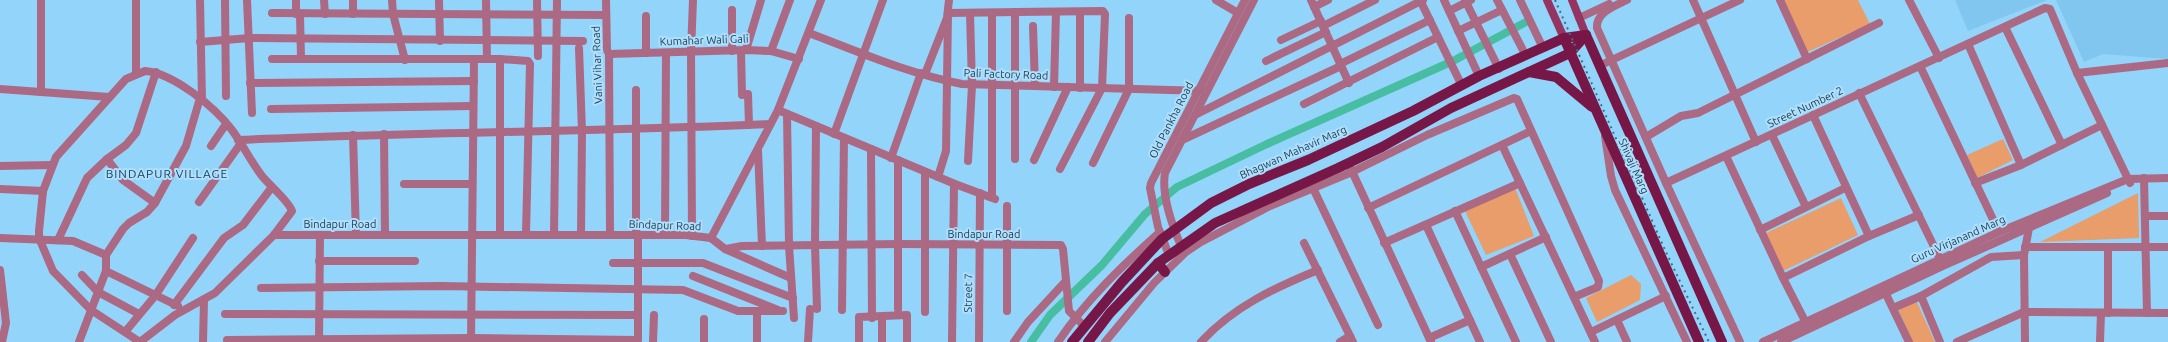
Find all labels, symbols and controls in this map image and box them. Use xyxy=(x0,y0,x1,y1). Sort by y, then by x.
street label: Vani Vihar Road xyxy=(590,26,604,104)
street label: Kumahar Wali Gali xyxy=(659,32,749,48)
street label: Pali Factory Road xyxy=(963,67,1049,81)
street label: Old Pankha Road xyxy=(1147,80,1195,160)
street label: Street Number 2 xyxy=(1765,84,1845,130)
street label: Bhagwan Mahavir Marg xyxy=(1238,123,1348,181)
street label: Shivaji Marg xyxy=(1616,136,1652,196)
district label: BINDAPUR VILLAGE xyxy=(106,167,228,180)
street label: Guru Virjanand Marg xyxy=(1909,213,2007,265)
street label: Bindapur Road xyxy=(304,218,376,230)
street label: Bindapur Road xyxy=(628,218,702,232)
street label: Bindapur Road xyxy=(948,228,1020,240)
street label: Street 7 xyxy=(962,273,974,313)

